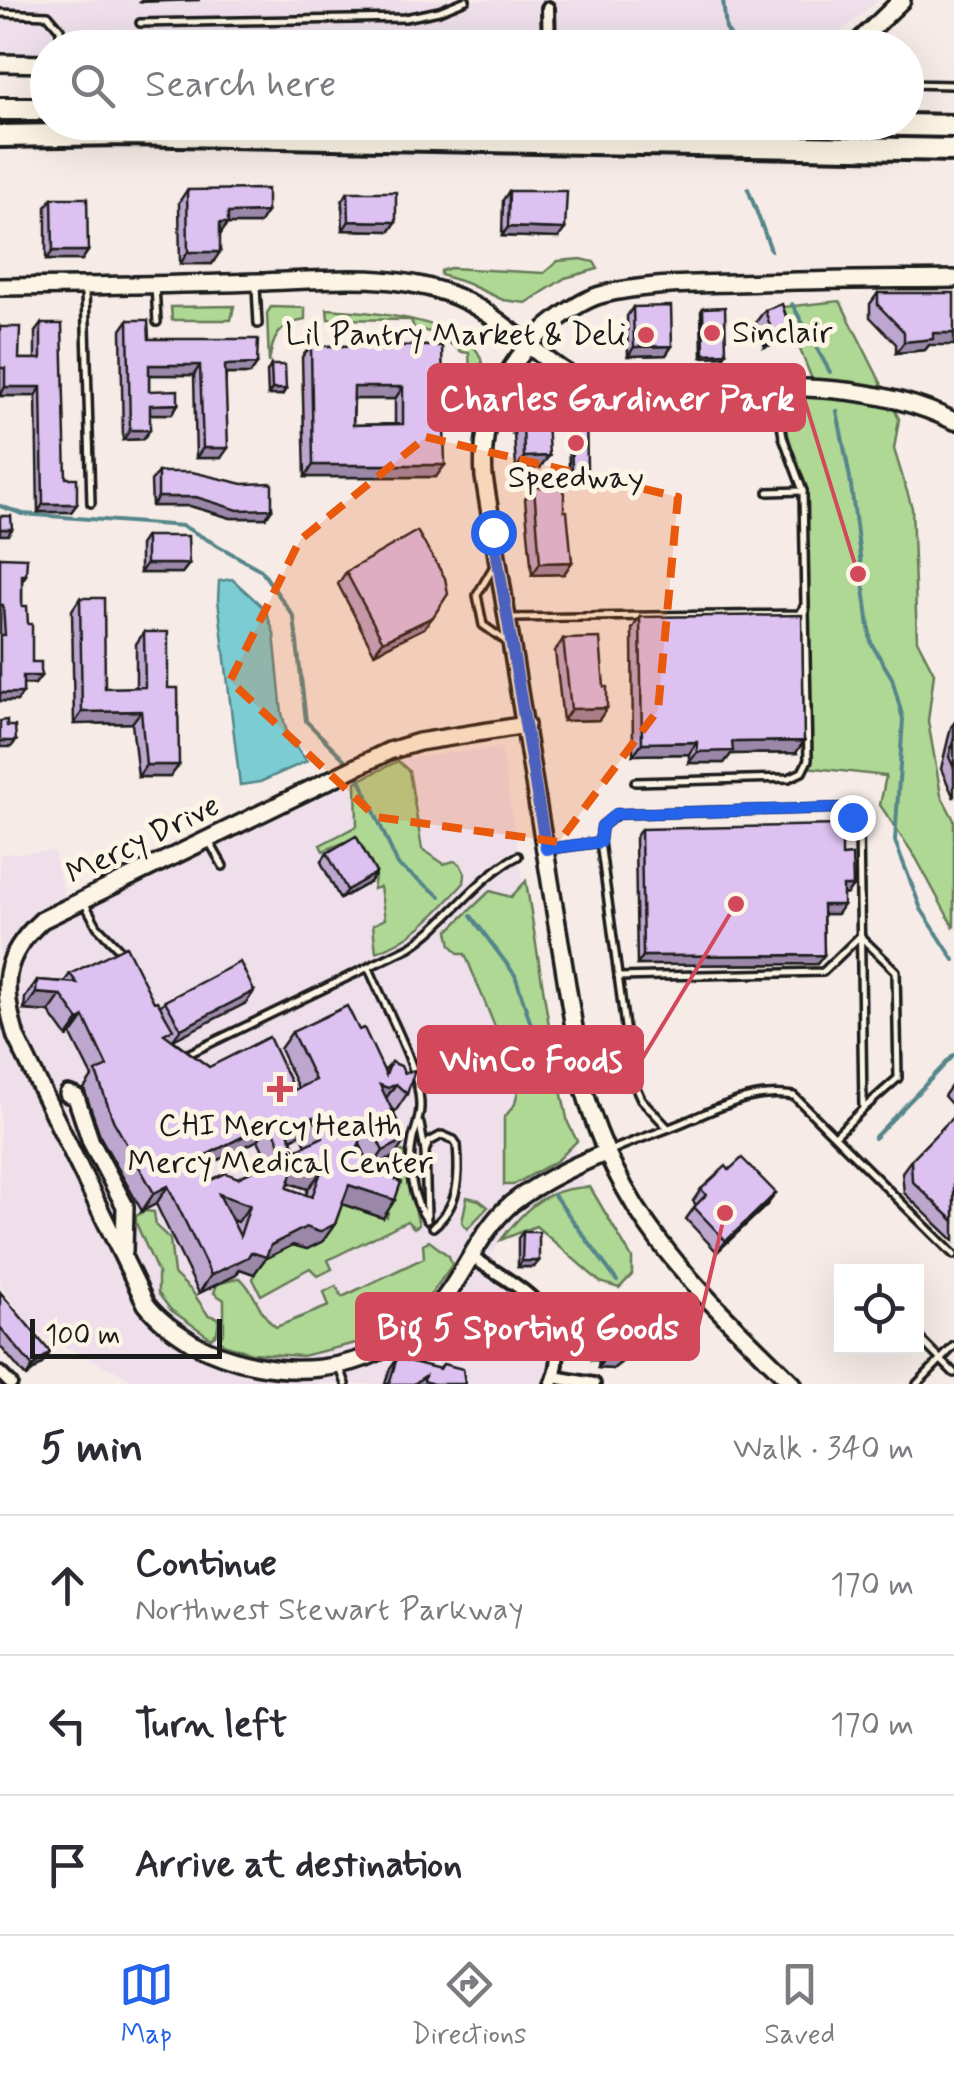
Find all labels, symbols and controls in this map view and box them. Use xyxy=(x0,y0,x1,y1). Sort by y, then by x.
search box xyxy=(30,30,924,140)
icon: search xyxy=(65,58,120,113)
text: Search here xyxy=(145,61,336,110)
place label: Sinclair xyxy=(732,312,833,354)
place label: Lil Pantry Market & Deli xyxy=(285,314,626,356)
marker: Sinclair xyxy=(701,322,723,344)
marker: Lil Pantry Market & Deli xyxy=(635,324,657,346)
callout: Charles Gardiner Park xyxy=(429,365,804,430)
text: Charles Gardiner Park xyxy=(439,377,795,423)
marker: Speedway xyxy=(565,432,587,454)
place label: Speedway xyxy=(508,457,644,499)
route start xyxy=(471,510,517,556)
street label: Mercy Drive xyxy=(59,785,227,895)
route end xyxy=(830,795,876,841)
callout: WinCo Foods xyxy=(419,1027,642,1092)
text: WinCo Foods xyxy=(439,1038,623,1084)
marker: CHI Mercy Health Mercy Medical Center xyxy=(267,1076,293,1102)
place label: CHI Mercy Health Mercy Medical Center xyxy=(127,1105,433,1184)
map controls xyxy=(834,1264,924,1354)
button: locate xyxy=(834,1264,924,1354)
callout: Big 5 Sporting Goods xyxy=(357,1294,698,1359)
text: Big 5 Sporting Goods xyxy=(377,1306,680,1357)
scale bar xyxy=(30,1314,222,1358)
text: 100 m xyxy=(45,1318,120,1355)
text: 5 min xyxy=(40,1422,143,1477)
text: Walk · 340 m xyxy=(733,1428,914,1470)
text: Continue xyxy=(135,1540,277,1589)
icon: ahead xyxy=(40,1558,95,1613)
text: 170 m xyxy=(830,1564,914,1606)
text: Northwest Stewart Parkway xyxy=(135,1589,524,1631)
icon: left xyxy=(40,1698,95,1753)
text: Turn left xyxy=(135,1701,287,1750)
text: 170 m xyxy=(830,1704,914,1746)
icon: arrive xyxy=(40,1838,95,1893)
text: Arrive at destination xyxy=(135,1841,462,1890)
tab: Map xyxy=(119,1957,174,2054)
tab: Directions xyxy=(412,1957,527,2054)
tab: Saved xyxy=(764,1957,835,2054)

